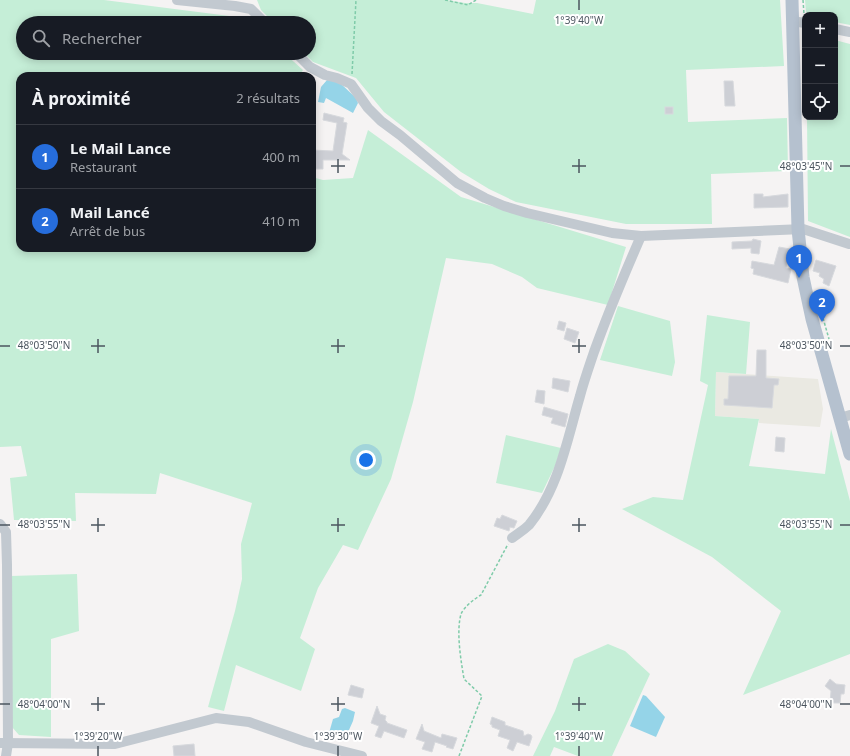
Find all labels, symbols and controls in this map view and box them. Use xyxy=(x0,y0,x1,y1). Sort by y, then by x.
map controls xyxy=(802,12,838,120)
button: + xyxy=(802,12,838,48)
text: 1°39'40"W xyxy=(555,13,604,27)
search box xyxy=(16,16,316,60)
icon: search xyxy=(30,27,52,49)
text: Rechercher xyxy=(62,28,142,48)
button: − xyxy=(802,48,838,84)
button: locate xyxy=(802,84,838,120)
text: À proximité xyxy=(32,87,131,110)
text: 2 résultats xyxy=(236,89,300,107)
text: Le Mail Lance xyxy=(70,138,171,158)
text: 1 xyxy=(41,148,49,166)
text: 400 m xyxy=(262,148,300,166)
text: Restaurant xyxy=(70,158,137,176)
text: 48°03'45"N xyxy=(780,159,832,173)
text: Mail Lancé xyxy=(70,202,150,222)
text: 2 xyxy=(41,212,49,230)
text: 410 m xyxy=(262,212,300,230)
text: Arrêt de bus xyxy=(70,222,145,240)
pin: 1 xyxy=(786,245,812,278)
pin: 2 xyxy=(809,289,835,322)
text: 48°03'50"N xyxy=(18,338,70,352)
text: 48°03'50"N xyxy=(780,338,832,352)
your location xyxy=(356,450,376,470)
text: 48°03'55"N xyxy=(18,517,70,531)
text: 48°03'55"N xyxy=(780,517,832,531)
text: 48°04'00"N xyxy=(18,697,70,711)
text: 48°04'00"N xyxy=(780,697,832,711)
text: 1°39'20"W xyxy=(74,729,123,743)
text: 1°39'30"W xyxy=(314,729,363,743)
text: 1°39'40"W xyxy=(555,729,604,743)

